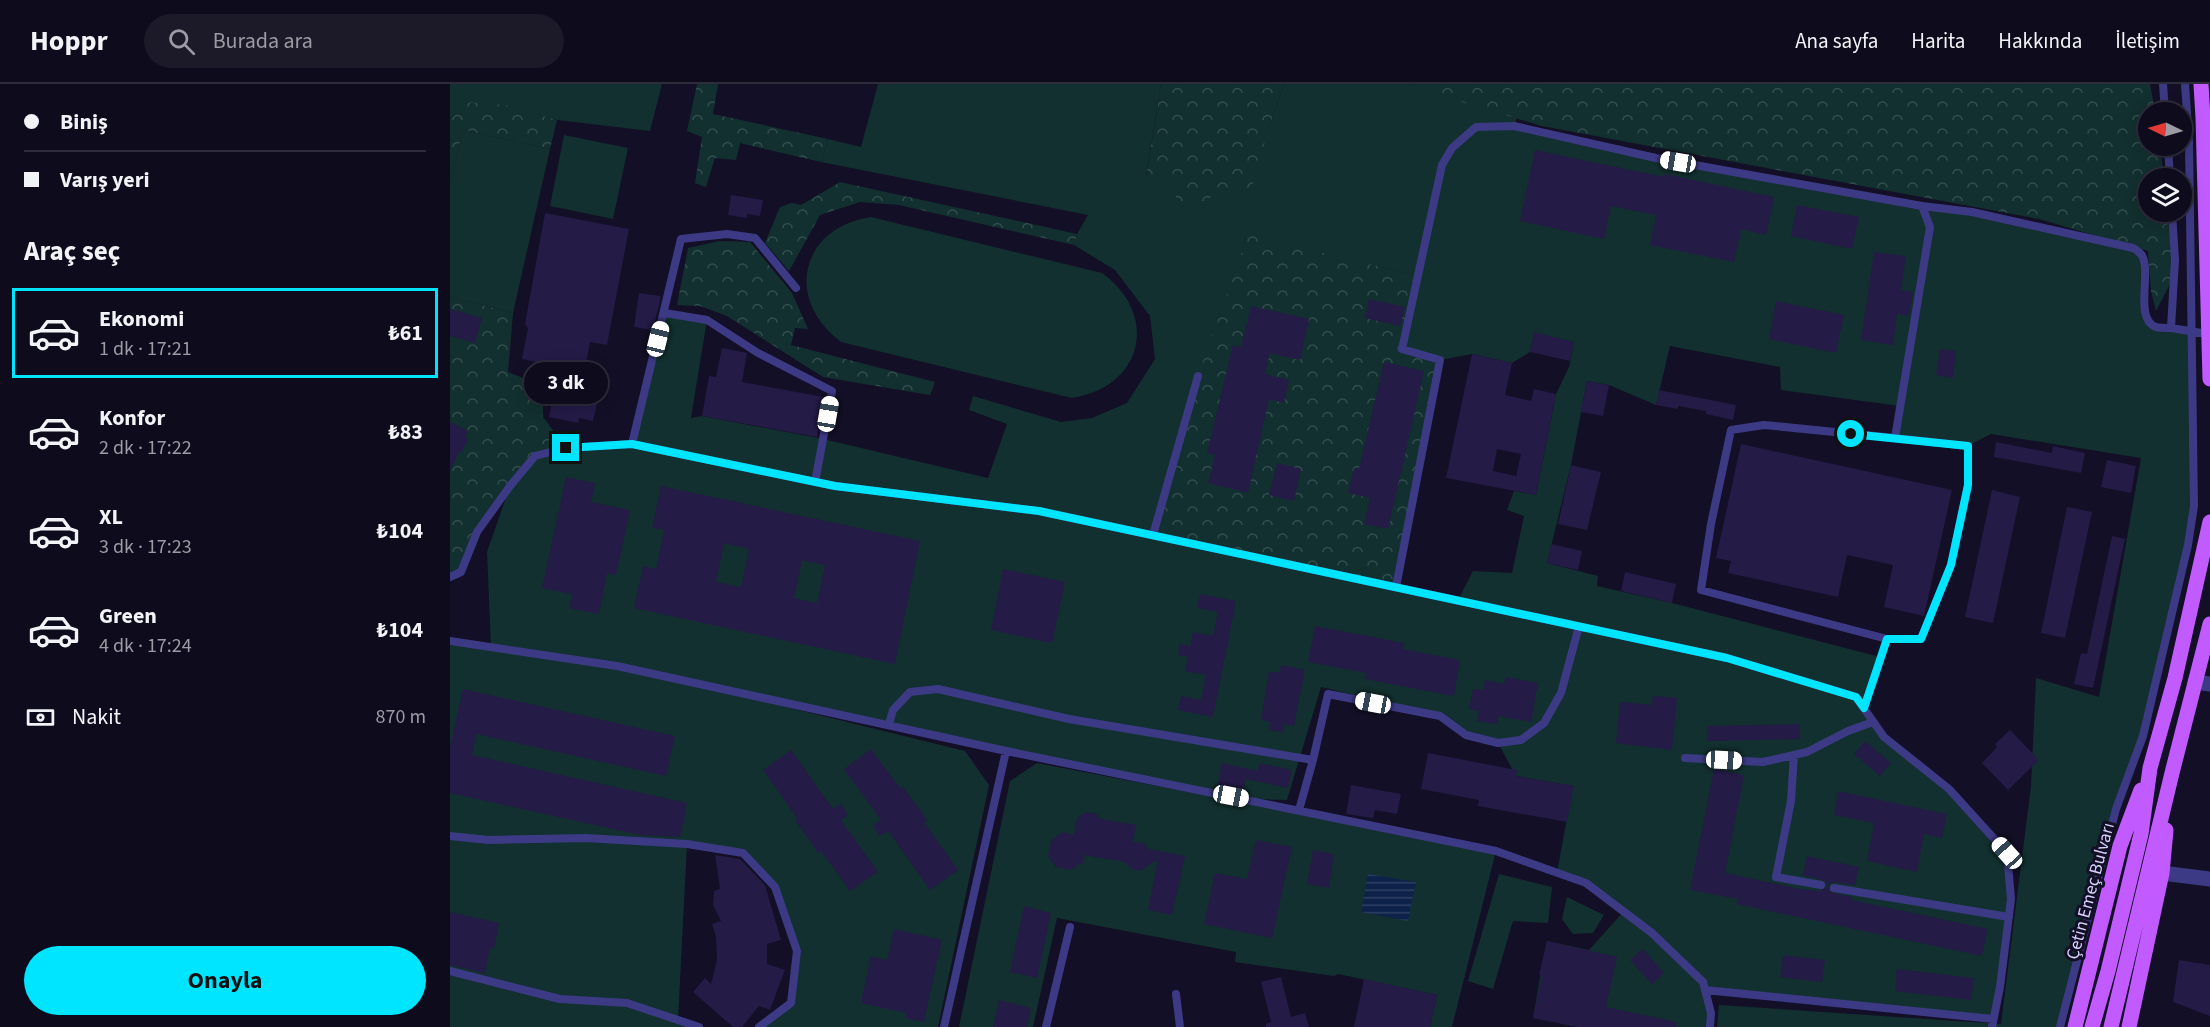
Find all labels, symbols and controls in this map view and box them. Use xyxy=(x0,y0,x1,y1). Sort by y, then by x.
search box xyxy=(144,14,564,68)
text: Hoppr xyxy=(30,21,108,61)
icon: search xyxy=(165,25,198,58)
text: Burada ara xyxy=(213,25,313,57)
text: Ana sayfa xyxy=(1795,26,1878,56)
text: Harita xyxy=(1911,26,1965,56)
text: Hakkında xyxy=(1998,26,2082,56)
text: İletişim xyxy=(2115,26,2180,56)
north arrow xyxy=(2138,102,2192,156)
map controls xyxy=(2138,102,2192,222)
text: Biniş xyxy=(60,106,108,138)
car xyxy=(1659,150,1697,174)
text: Varış yeri xyxy=(60,164,150,196)
button: layers xyxy=(2138,168,2192,222)
text: Araç seç xyxy=(24,232,120,271)
text: Ekonomi xyxy=(99,303,184,335)
icon: car xyxy=(27,306,81,360)
text: ₺61 xyxy=(388,317,423,349)
car xyxy=(645,319,671,359)
text: 1 dk · 17:21 xyxy=(99,335,192,363)
callout: 3 dk xyxy=(524,361,608,403)
text: 3 dk xyxy=(548,369,584,397)
car xyxy=(816,395,840,433)
text: Konfor xyxy=(99,402,165,434)
icon: car xyxy=(27,405,81,459)
text: ₺83 xyxy=(388,416,423,448)
route start xyxy=(1837,420,1864,447)
text: 2 dk · 17:22 xyxy=(99,434,192,462)
route end xyxy=(552,434,579,461)
text: XL xyxy=(99,501,123,533)
icon: car xyxy=(27,504,81,558)
text: ₺104 xyxy=(377,515,423,547)
text: 3 dk · 17:23 xyxy=(99,533,192,561)
text: Green xyxy=(99,600,157,632)
icon: car xyxy=(27,603,81,657)
text: ₺104 xyxy=(377,614,423,646)
text: 4 dk · 17:24 xyxy=(99,632,192,660)
car xyxy=(1354,691,1392,715)
icon: cash xyxy=(24,701,57,734)
text: Nakit xyxy=(72,701,121,733)
text: 870 m xyxy=(376,703,426,731)
car xyxy=(1706,750,1742,770)
car xyxy=(1212,784,1250,808)
street label: Çetin Emeç Bulvarı xyxy=(2060,820,2121,962)
car xyxy=(1988,834,2026,872)
button: Onayla xyxy=(24,946,426,1015)

